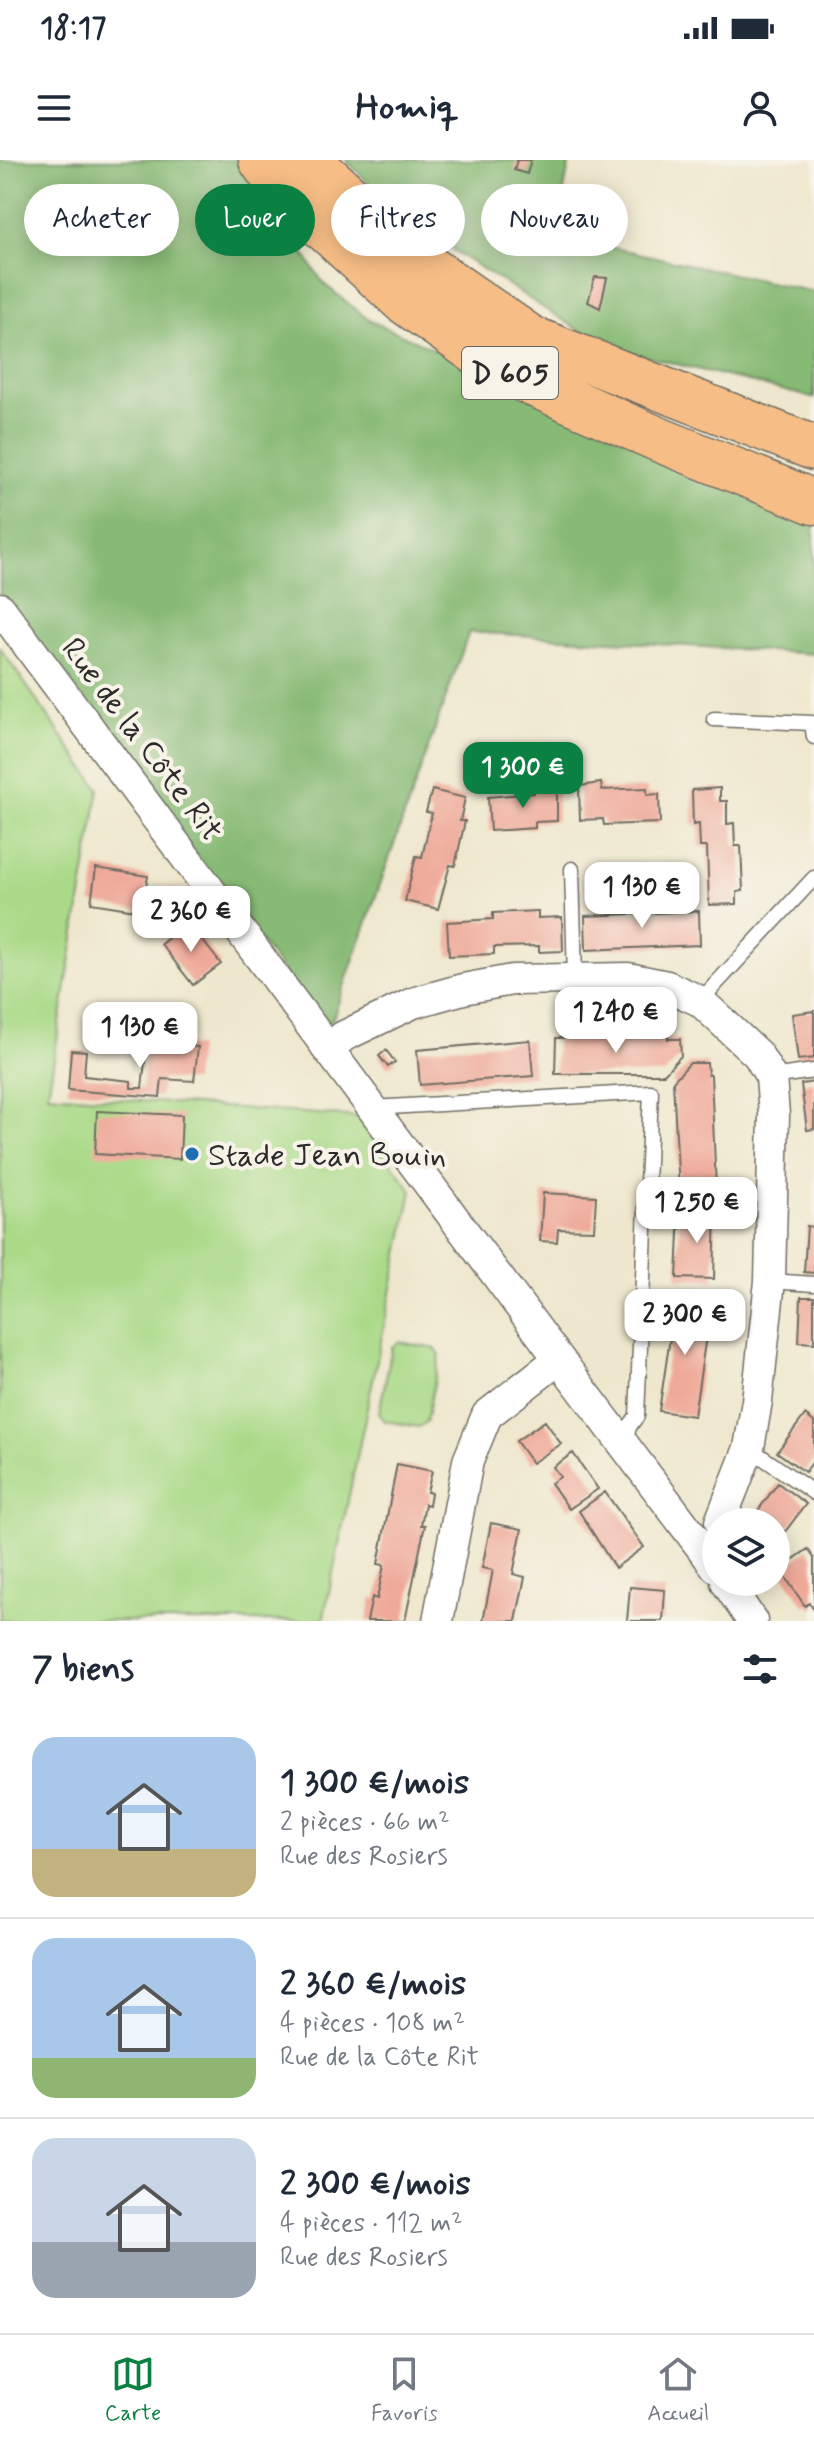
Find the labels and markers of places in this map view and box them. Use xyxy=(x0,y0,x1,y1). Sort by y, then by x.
pin: 1 300 € xyxy=(449,742,597,810)
pin: 1 130 € xyxy=(568,862,716,930)
pin: 2 360 € xyxy=(117,886,265,954)
pin: 1 240 € xyxy=(542,987,690,1055)
pin: 1 130 € xyxy=(66,1002,214,1070)
place label: Stade Jean Bouin xyxy=(208,1135,446,1177)
marker: Stade Jean Bouin xyxy=(183,1145,201,1163)
pin: 1 250 € xyxy=(623,1177,771,1245)
pin: 2 300 € xyxy=(611,1289,759,1357)

